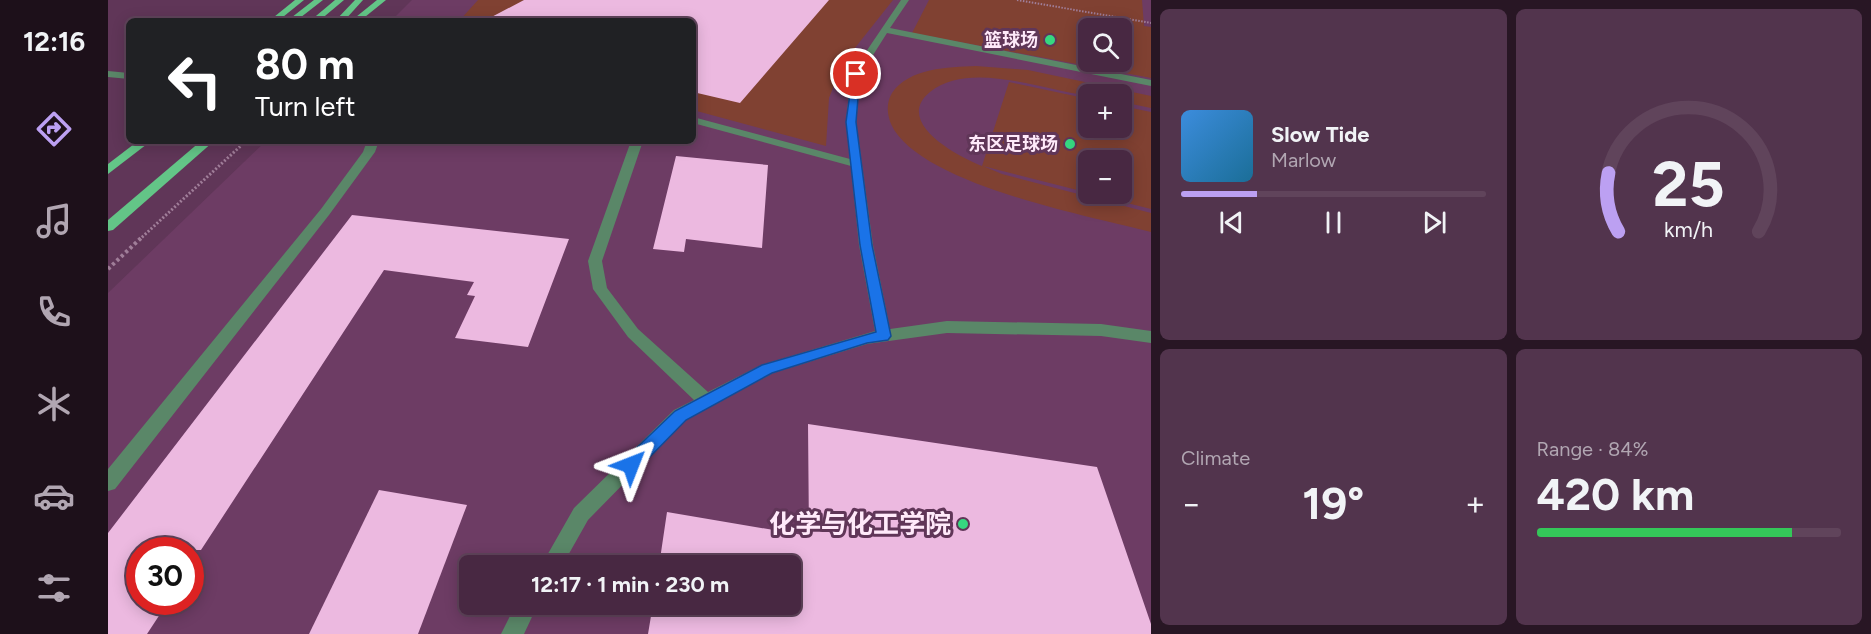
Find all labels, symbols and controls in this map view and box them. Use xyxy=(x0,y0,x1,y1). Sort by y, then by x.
map controls xyxy=(1078,18,1132,204)
button: search xyxy=(1078,18,1132,72)
text: 12:16 xyxy=(23,25,85,58)
place label: 篮球场 xyxy=(984,29,1038,51)
marker: 篮球场 xyxy=(1043,33,1057,47)
text: 80 m xyxy=(255,39,355,90)
icon: left xyxy=(156,42,234,120)
pin xyxy=(830,48,881,99)
icon: arrive xyxy=(839,57,872,90)
button: + xyxy=(1078,84,1132,138)
text: Turn left xyxy=(255,90,355,123)
icon: directions xyxy=(33,108,75,150)
text: Slow Tide xyxy=(1271,121,1370,148)
place label: 东区足球场 xyxy=(968,133,1058,155)
marker: 东区足球场 xyxy=(1063,137,1077,151)
text: 25 xyxy=(1653,147,1725,222)
text: Marlow xyxy=(1271,148,1336,172)
button: − xyxy=(1078,150,1132,204)
icon: music xyxy=(33,200,75,242)
icon: previous xyxy=(1215,206,1248,239)
icon: pause xyxy=(1317,206,1350,239)
icon: next xyxy=(1418,206,1451,239)
text: km/h xyxy=(1664,217,1713,242)
icon: phone xyxy=(33,291,75,333)
icon: climate xyxy=(33,383,75,425)
position arrow xyxy=(599,433,663,497)
text: Range · 84% xyxy=(1537,437,1648,461)
text: Climate xyxy=(1181,446,1250,470)
text: 420 km xyxy=(1537,467,1694,521)
icon: car xyxy=(33,475,75,517)
text: 19° xyxy=(1302,476,1364,530)
text: − xyxy=(1181,484,1202,523)
text: + xyxy=(1465,484,1485,523)
place label: 化学与化工学院 xyxy=(769,508,951,540)
marker: 化学与化工学院 xyxy=(956,517,970,531)
speed limit sign: 30 xyxy=(126,537,204,615)
icon: filters xyxy=(33,567,75,609)
text: 12:17 · 1 min · 230 m xyxy=(531,571,729,598)

